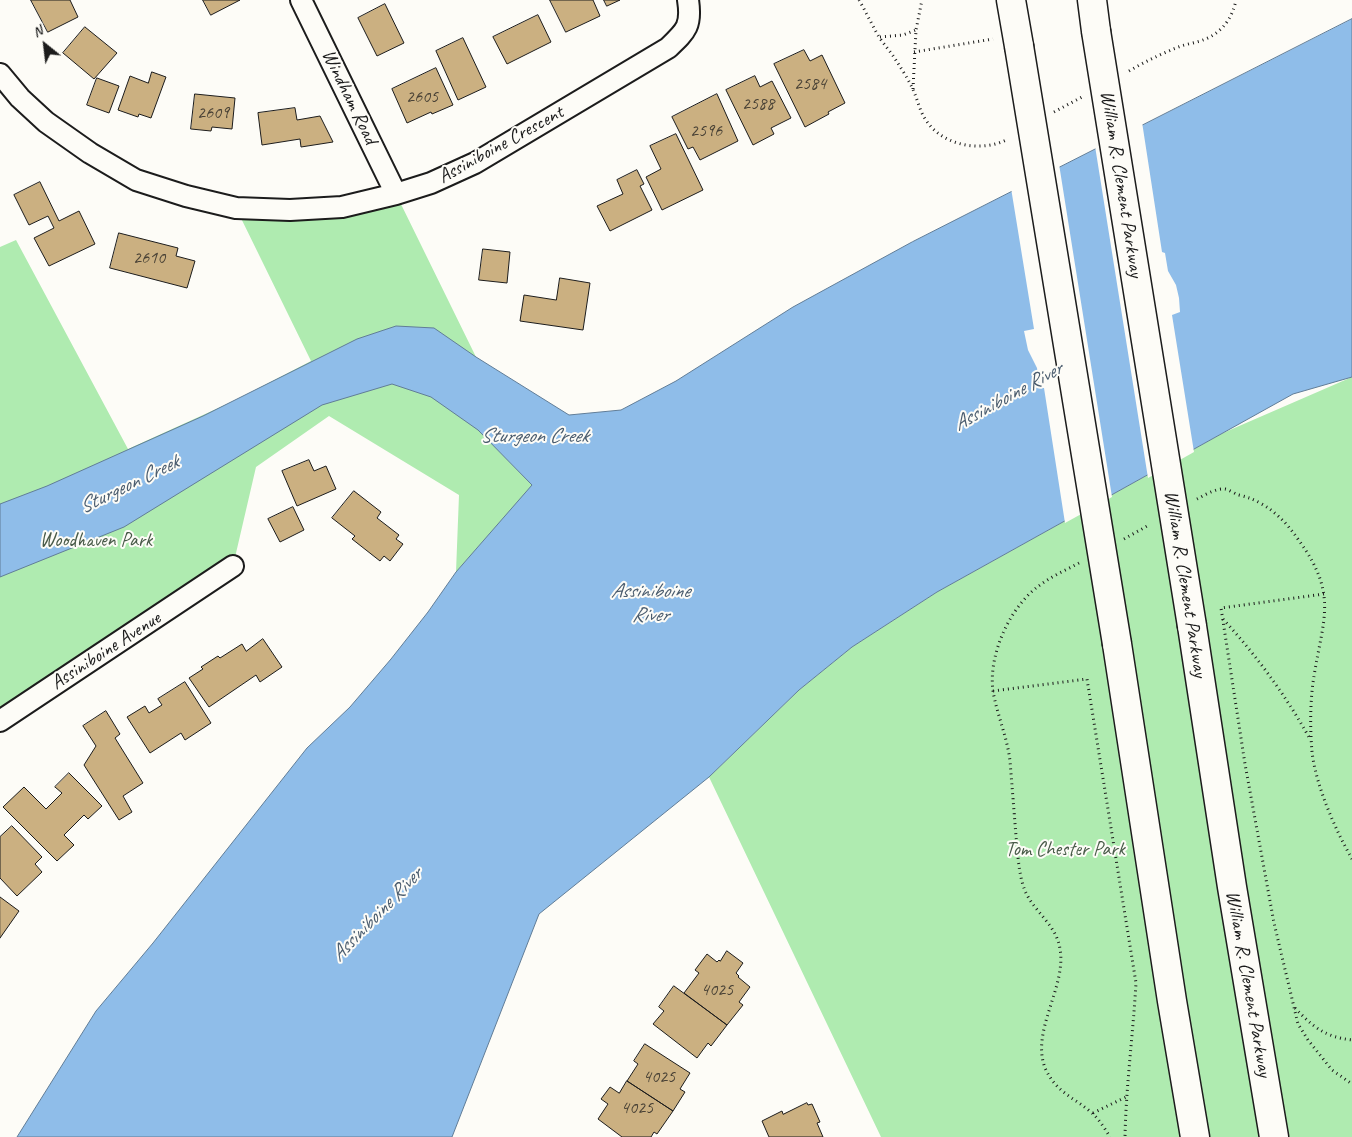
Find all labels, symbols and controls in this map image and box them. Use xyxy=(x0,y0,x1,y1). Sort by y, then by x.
north arrow xyxy=(20,20,70,70)
text: N xyxy=(30,22,45,41)
street label: Windham Road xyxy=(316,46,382,148)
house number: 2584 xyxy=(794,73,826,95)
house number: 2605 xyxy=(406,86,438,108)
street label: William R. Clement Parkway xyxy=(1094,89,1148,279)
house number: 2588 xyxy=(742,93,774,115)
street label: Assiniboine Crescent xyxy=(434,101,568,189)
house number: 2609 xyxy=(197,102,229,124)
house number: 2596 xyxy=(690,120,722,142)
house number: 2610 xyxy=(133,247,165,269)
water label: Assiniboine River xyxy=(949,357,1067,437)
water label: Sturgeon Creek xyxy=(480,423,588,449)
water label: Sturgeon Creek xyxy=(75,450,183,520)
street label: William R. Clement Parkway xyxy=(1158,489,1212,679)
park label: Woodhaven Park xyxy=(40,529,152,553)
water label: Assiniboine River xyxy=(611,578,689,628)
street label: Assiniboine Avenue xyxy=(47,607,165,695)
park label: Tom Chester Park xyxy=(1005,838,1125,862)
water label: Assiniboine River xyxy=(326,863,428,967)
street label: William R. Clement Parkway xyxy=(1220,889,1276,1079)
house number: 4025 xyxy=(701,979,733,1001)
house number: 4025 xyxy=(643,1066,675,1088)
house number: 4025 xyxy=(621,1097,653,1119)

